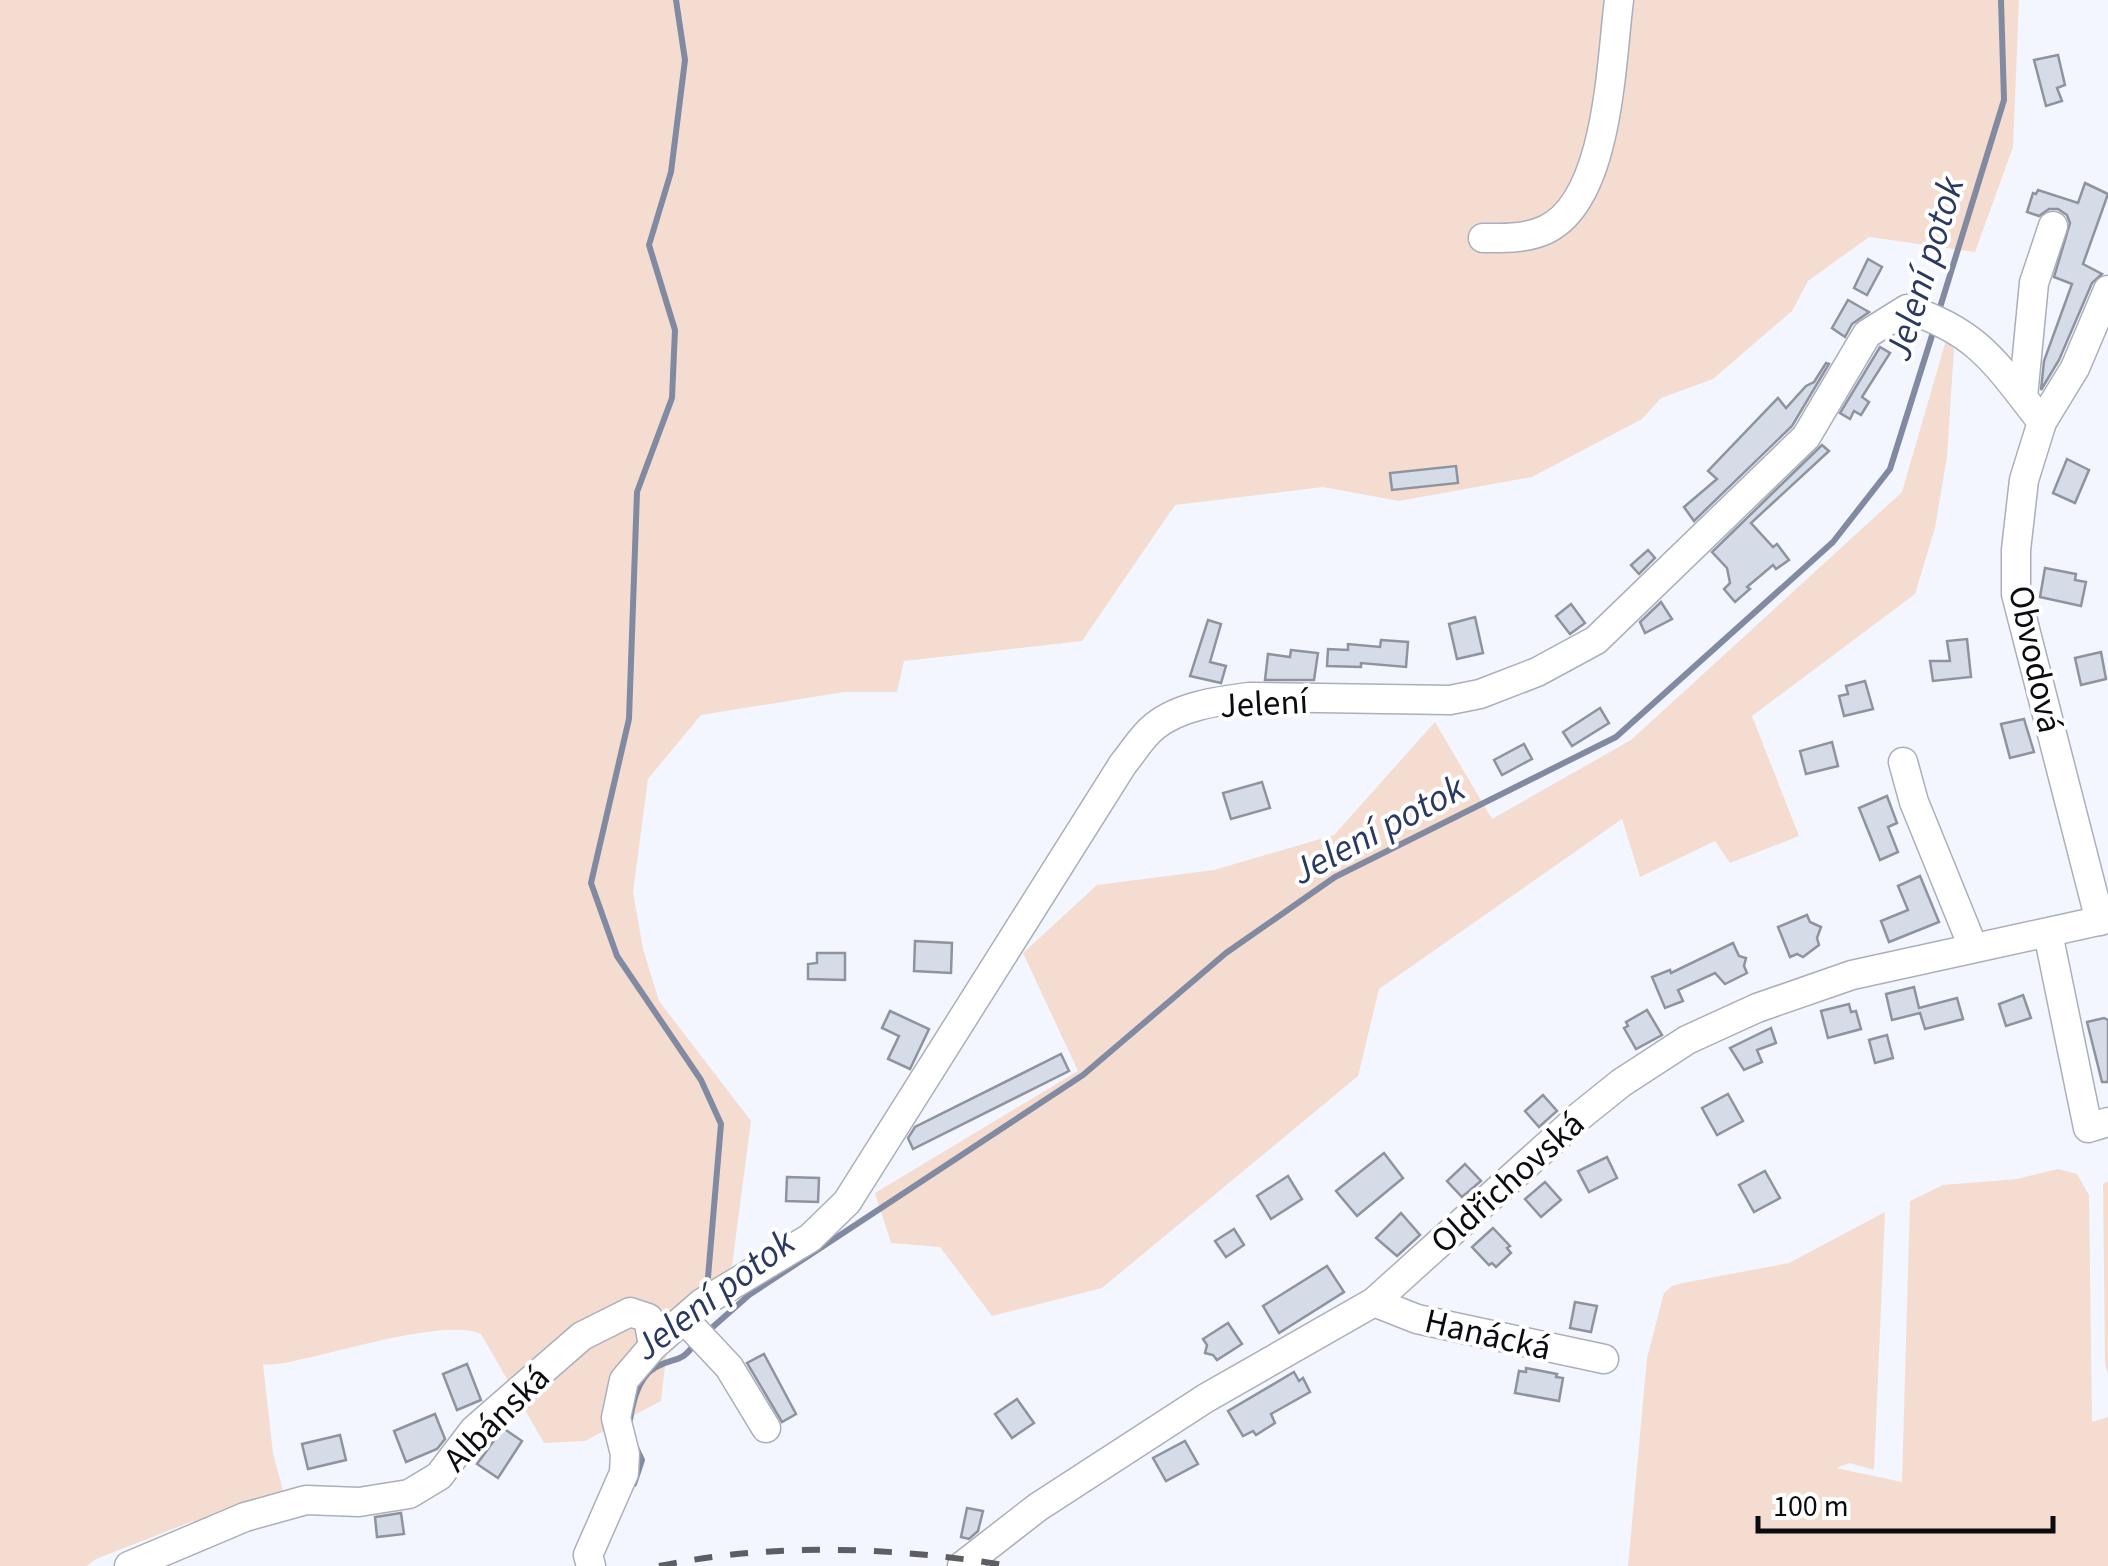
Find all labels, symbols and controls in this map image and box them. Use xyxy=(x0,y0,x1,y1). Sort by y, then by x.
water label: Jelení potok xyxy=(1871,169,1979,368)
street label: Obvodová xyxy=(1995,581,2075,737)
street label: Jelení xyxy=(1219,677,1311,731)
water label: Jelení potok xyxy=(1281,761,1475,899)
street label: Oldřichovská xyxy=(1420,1100,1596,1265)
water label: Jelení potok xyxy=(622,1216,807,1374)
street label: Hanácká xyxy=(1420,1296,1556,1374)
street label: Albánská xyxy=(432,1354,561,1483)
scale bar xyxy=(1758,1471,2053,1533)
text: 100 m xyxy=(1773,1485,1849,1528)

